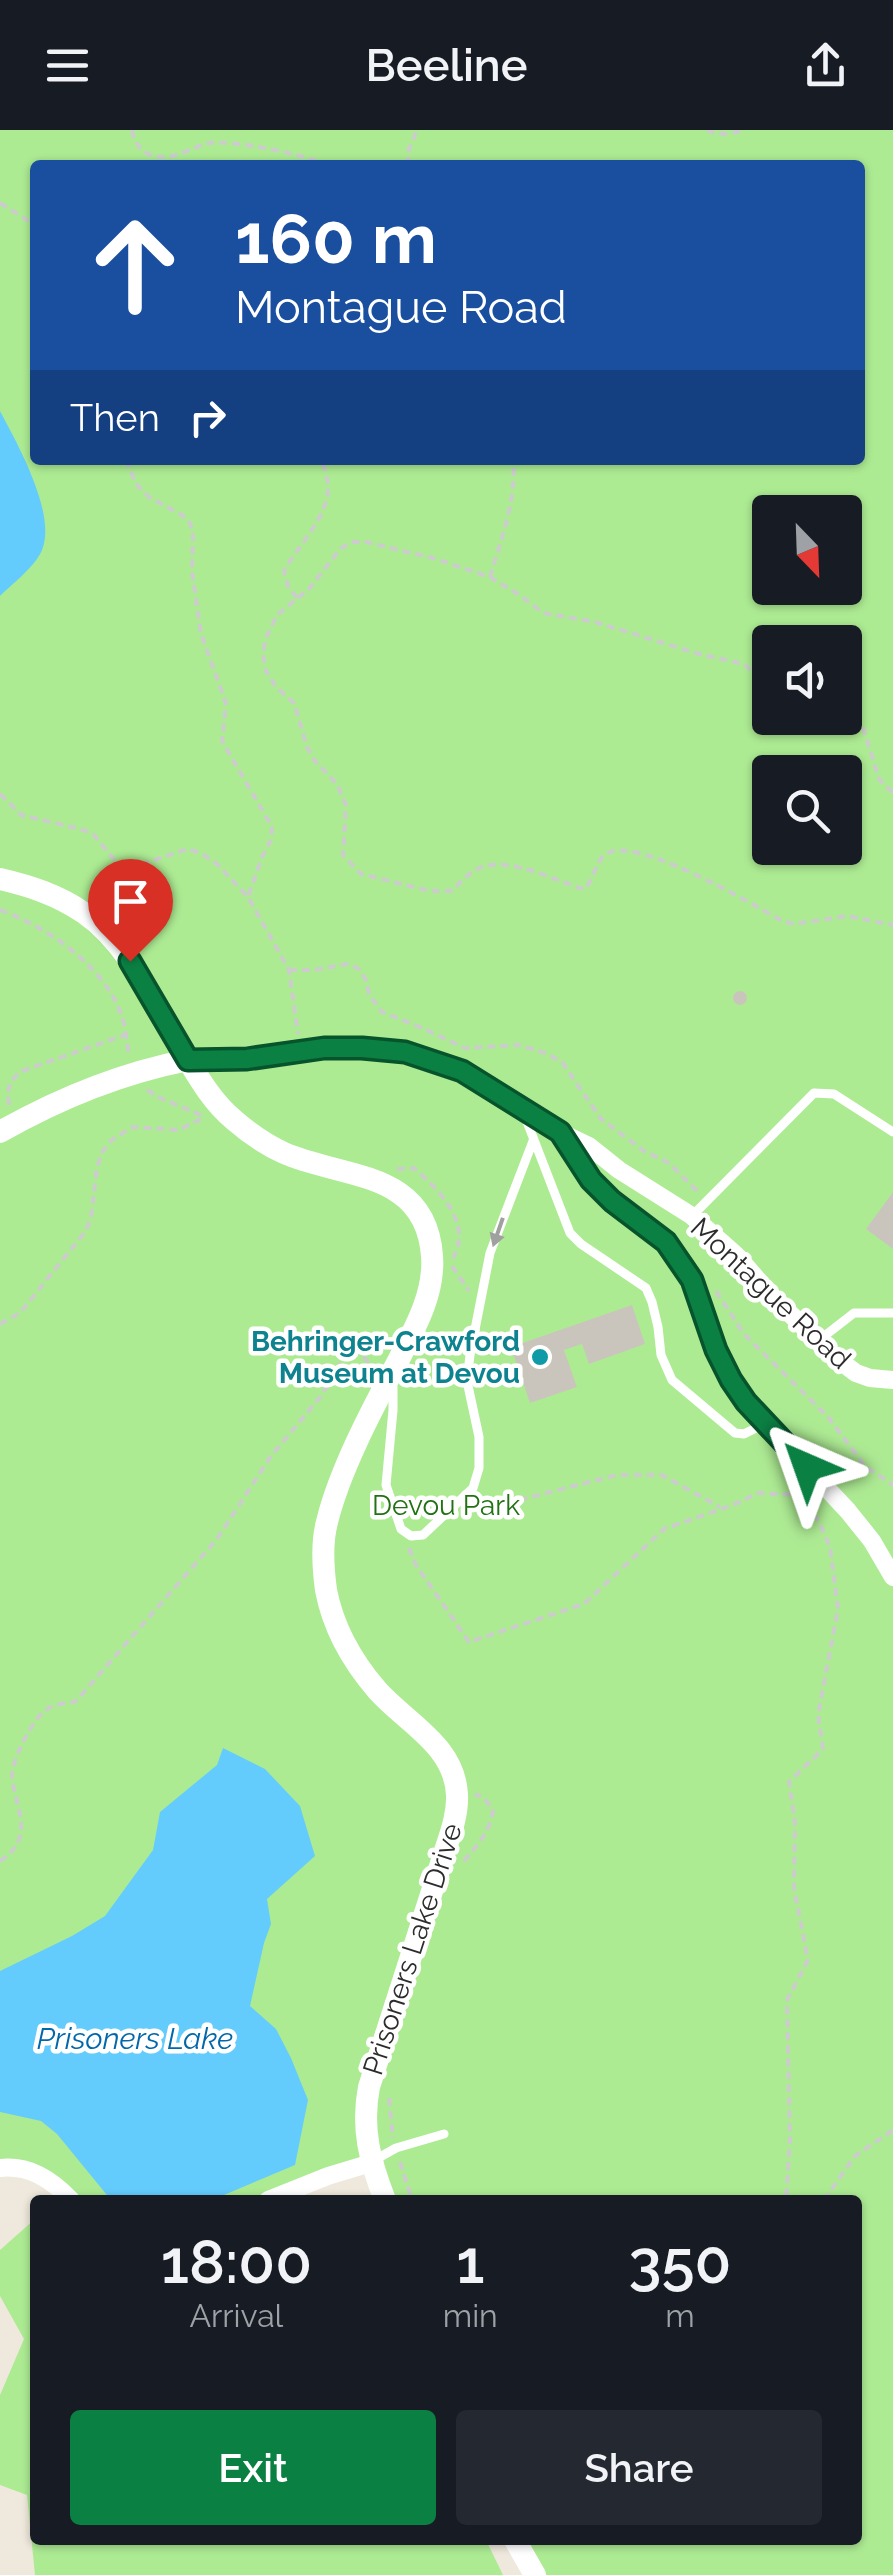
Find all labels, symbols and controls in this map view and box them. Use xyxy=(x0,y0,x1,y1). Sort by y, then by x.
icon: menu xyxy=(40,38,95,93)
icon: share xyxy=(798,38,853,93)
text: Beeline xyxy=(365,39,528,92)
text: 160 m xyxy=(235,197,437,279)
icon: ahead xyxy=(70,200,200,330)
text: Montague Road xyxy=(235,281,567,334)
icon: right xyxy=(180,390,235,445)
text: Then xyxy=(70,395,160,440)
north arrow xyxy=(752,495,862,605)
map controls xyxy=(752,495,862,865)
button: sound xyxy=(752,625,862,735)
button: search xyxy=(752,755,862,865)
pin xyxy=(88,859,173,962)
icon: arrive xyxy=(103,874,158,929)
street label: Montague Road xyxy=(684,1211,857,1376)
one-way arrow xyxy=(489,1217,504,1247)
place label: Behringer-Crawford Museum at Devou xyxy=(251,1325,520,1390)
marker: Behringer-Crawford Museum at Devou xyxy=(529,1346,551,1368)
position arrow xyxy=(755,1415,859,1519)
park label: Devou Park xyxy=(372,1489,520,1522)
street label: Prisoners Lake Drive xyxy=(356,1819,469,2079)
water label: Prisoners Lake xyxy=(37,2021,233,2056)
text: 18:00 xyxy=(161,2227,312,2297)
text: 1 xyxy=(456,2227,484,2297)
text: 350 xyxy=(628,2227,731,2297)
text: Arrival xyxy=(189,2297,283,2334)
text: min xyxy=(443,2297,498,2334)
text: m xyxy=(665,2297,695,2334)
button: Exit xyxy=(70,2410,436,2525)
button: Share xyxy=(456,2410,822,2525)

